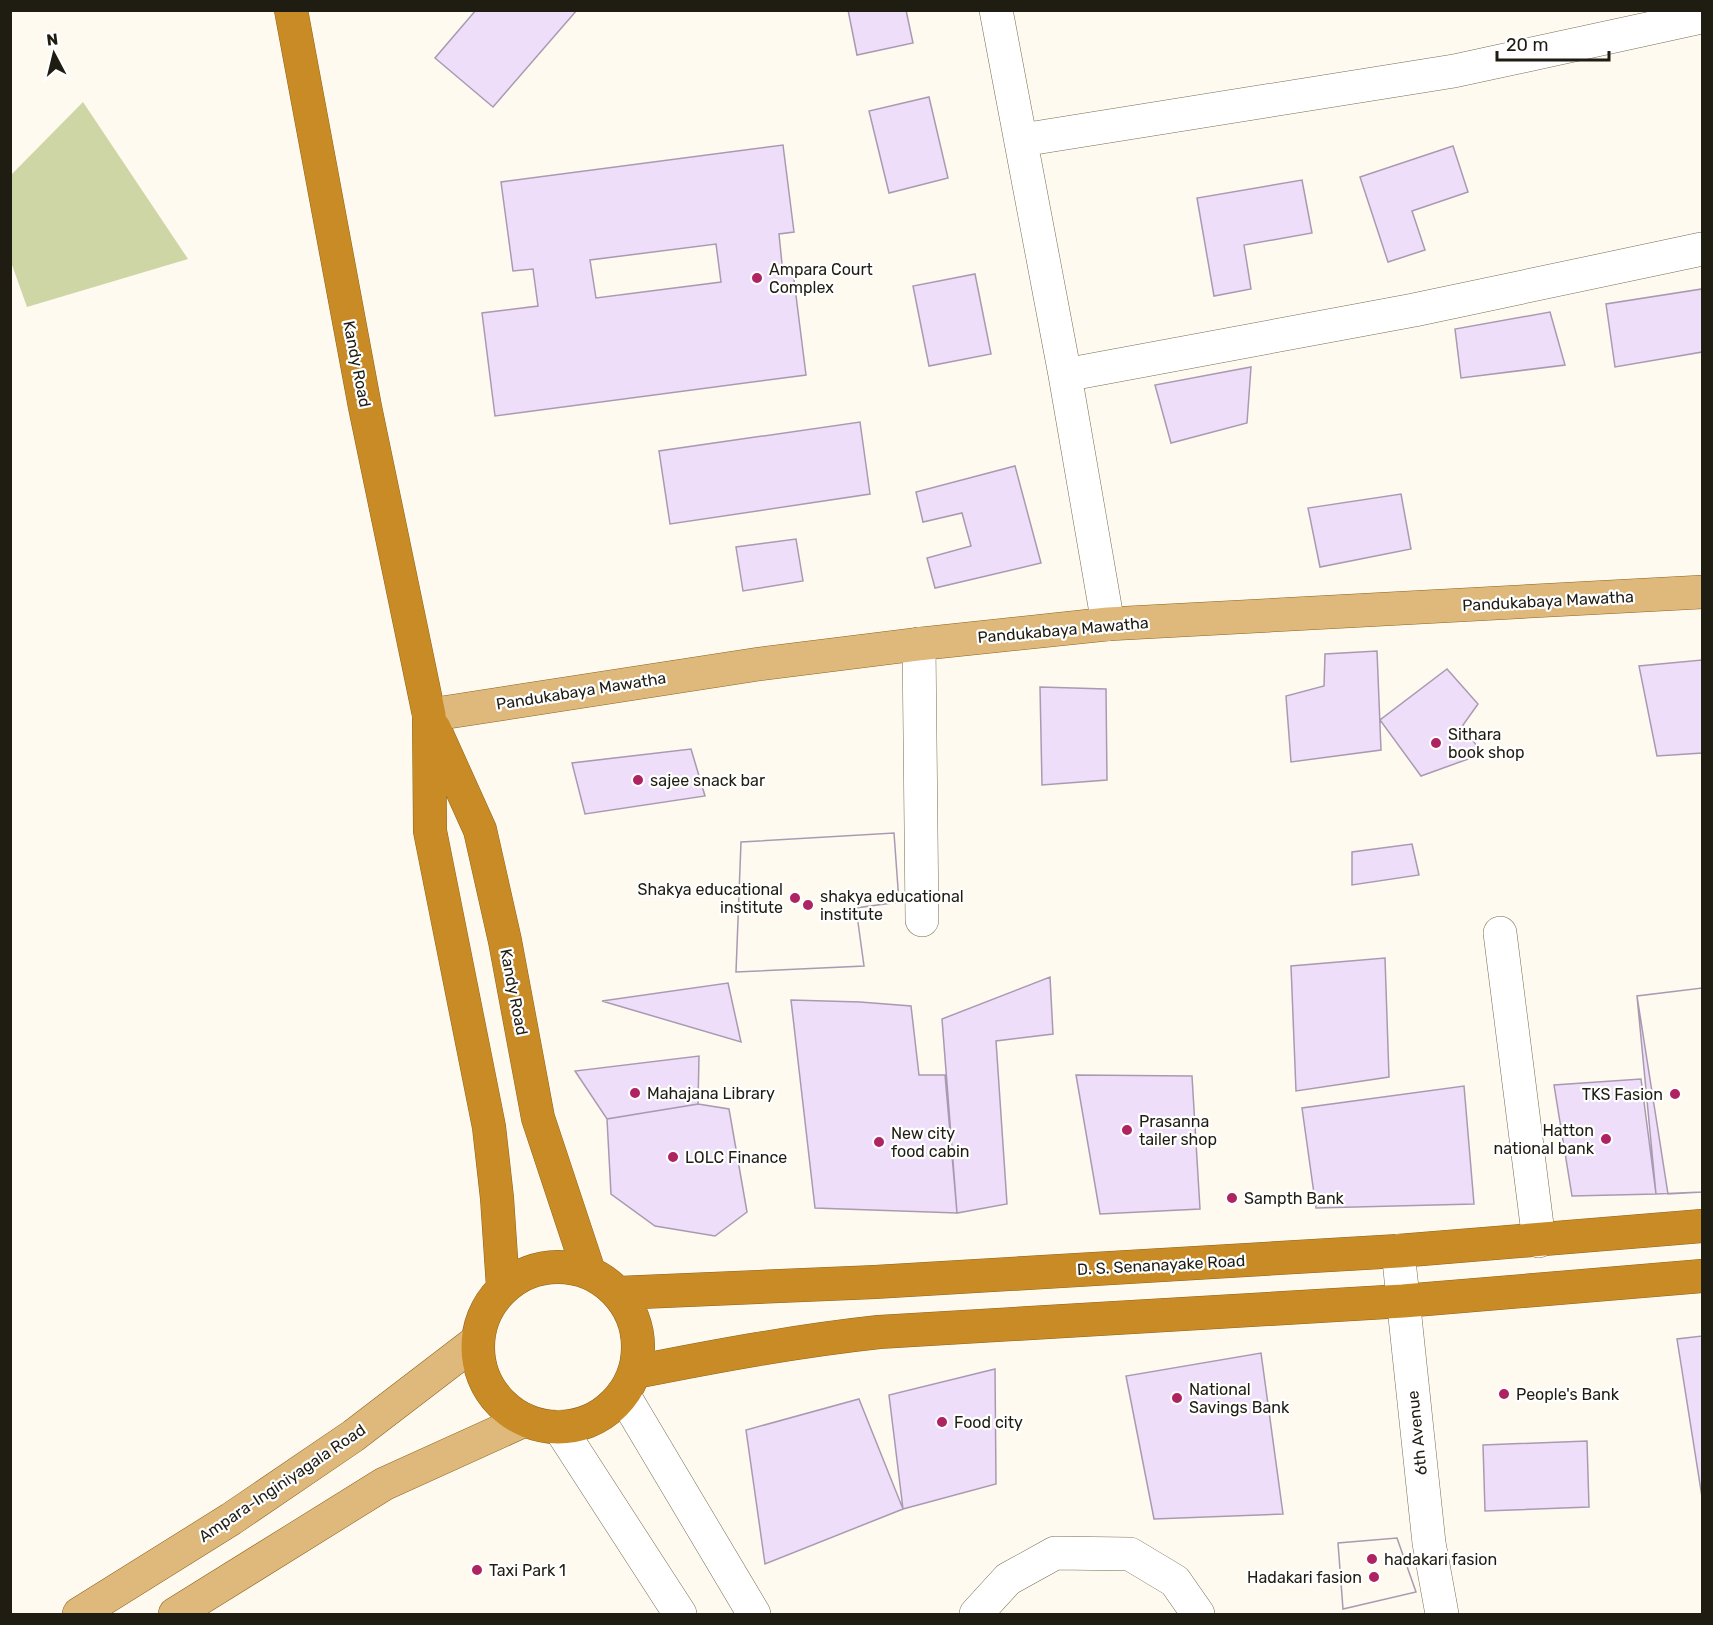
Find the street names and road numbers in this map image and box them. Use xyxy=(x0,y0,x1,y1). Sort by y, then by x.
street label: Kandy Road xyxy=(339,319,375,409)
street label: Pandukabaya Mawatha xyxy=(1462,587,1634,615)
street label: Pandukabaya Mawatha xyxy=(977,613,1149,647)
street label: Pandukabaya Mawatha xyxy=(495,668,667,714)
street label: Kandy Road xyxy=(496,947,532,1037)
street label: D. S. Senanayake Road xyxy=(1076,1251,1246,1279)
street label: 6th Avenue xyxy=(1403,1390,1431,1476)
street label: Ampara-Inginiyagala Road xyxy=(195,1420,369,1546)

